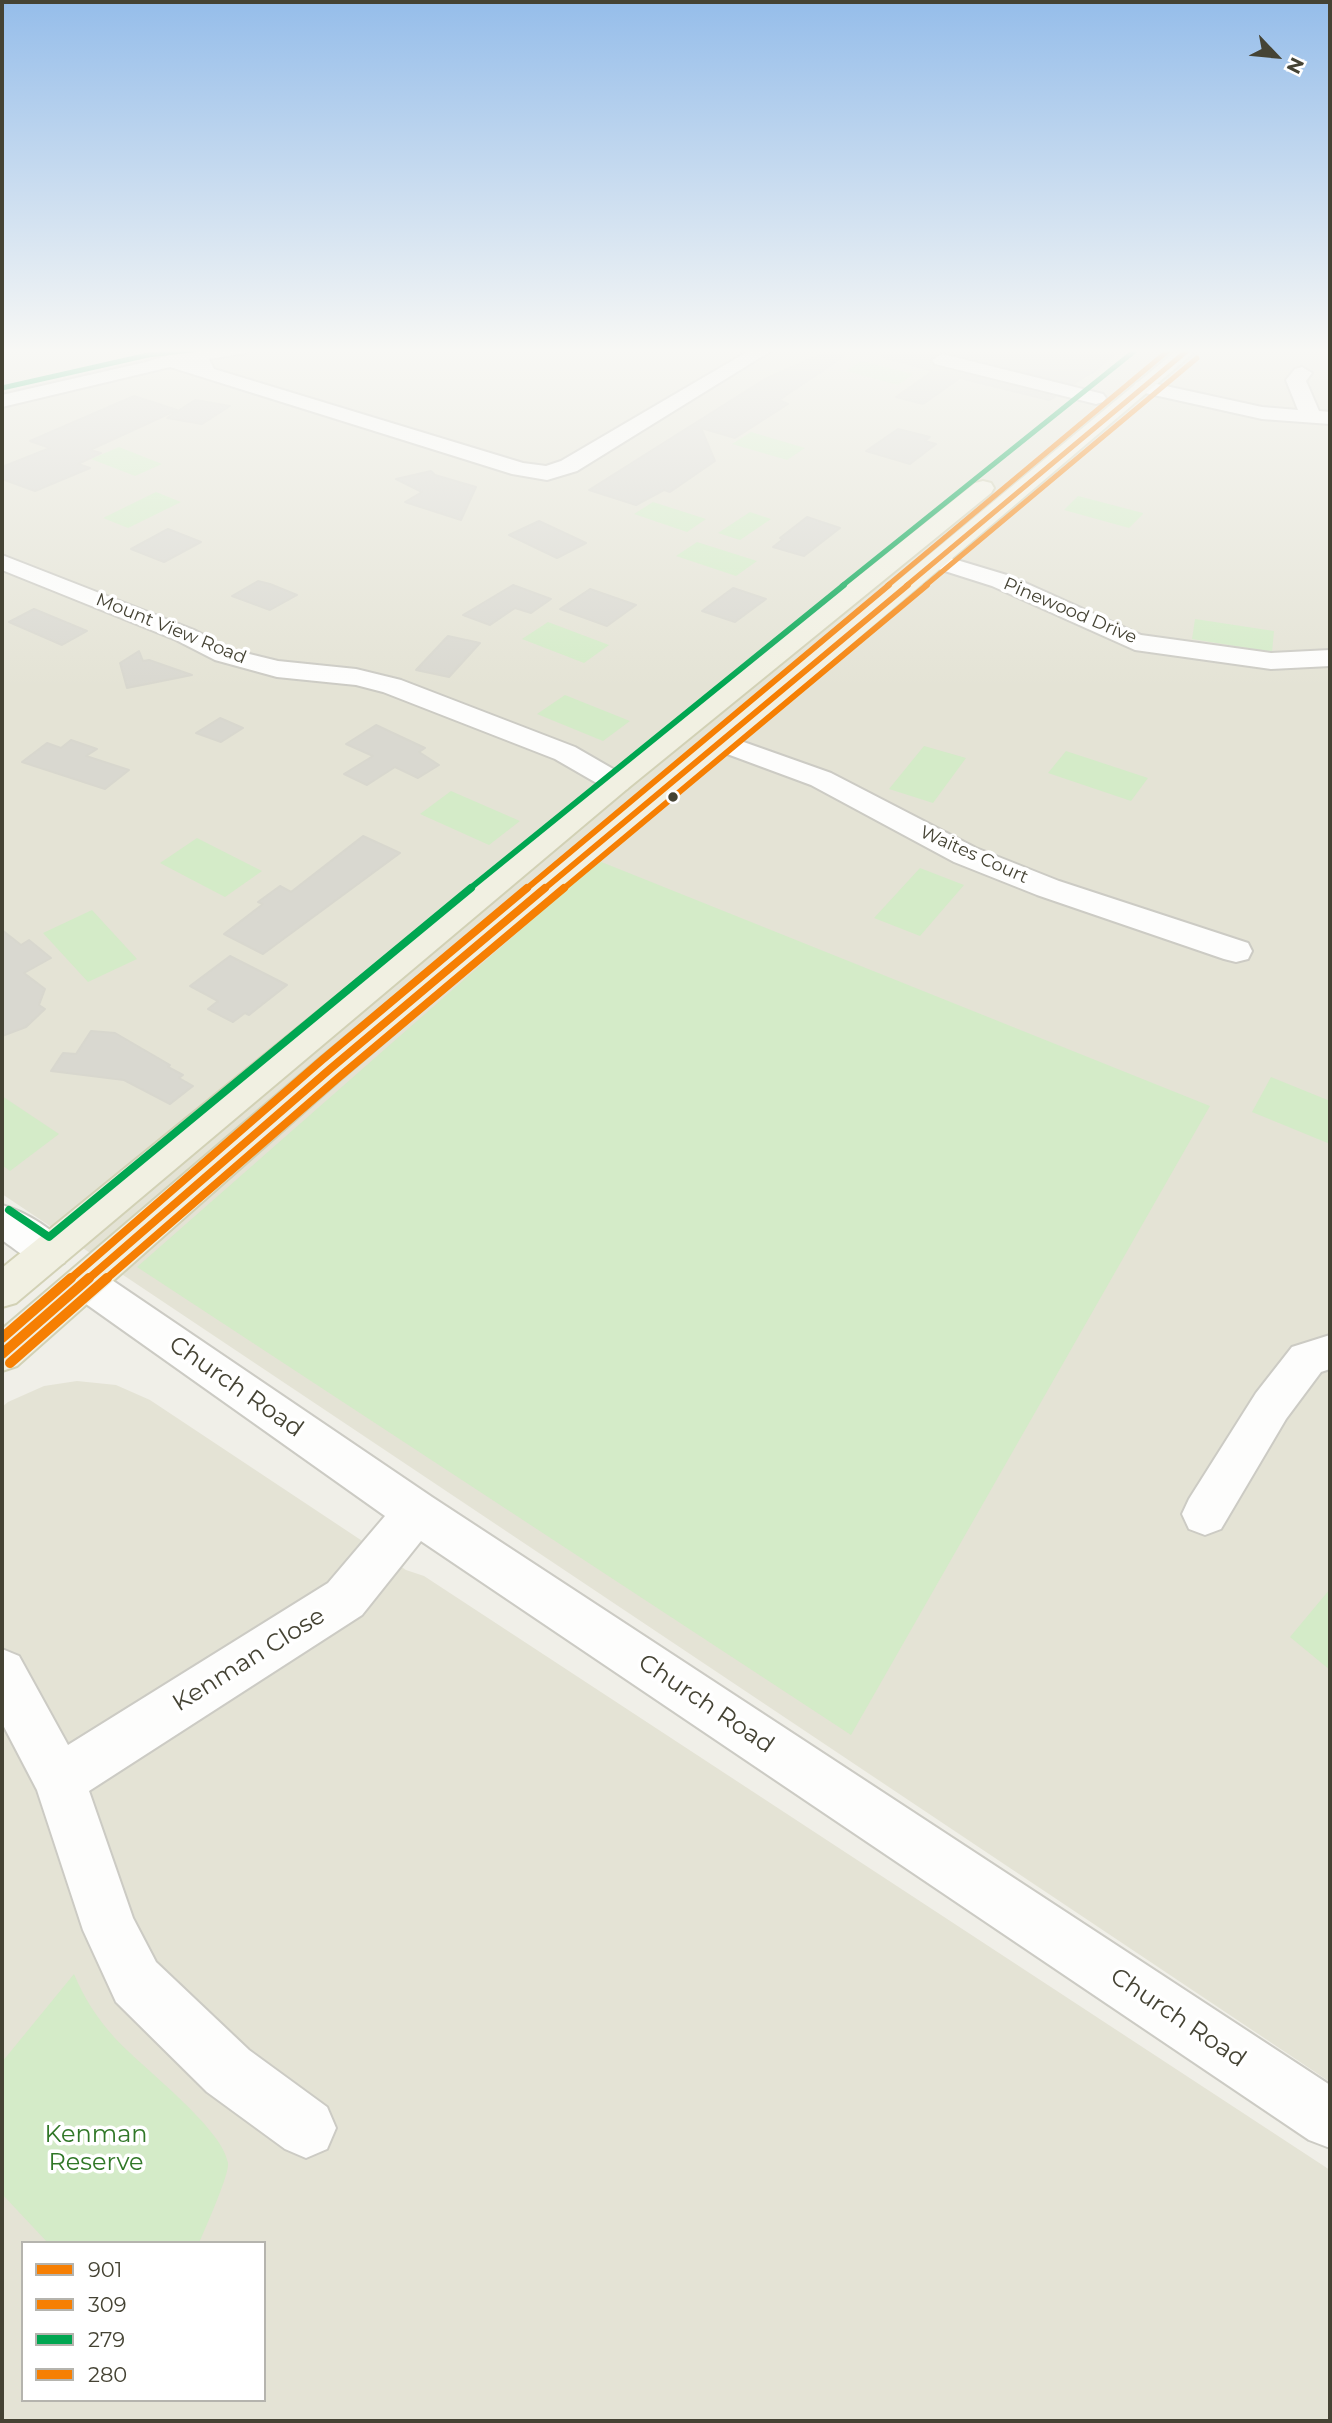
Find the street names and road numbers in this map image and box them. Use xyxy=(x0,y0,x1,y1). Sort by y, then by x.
street label: Pinewood Drive xyxy=(1000,573,1140,649)
street label: Mount View Road xyxy=(93,589,249,669)
street label: Waites Court xyxy=(917,822,1031,888)
street label: Church Road xyxy=(163,1330,309,1444)
street label: Kenman Close xyxy=(168,1602,330,1718)
street label: Church Road xyxy=(633,1648,779,1760)
street label: Church Road xyxy=(1105,1962,1251,2074)

